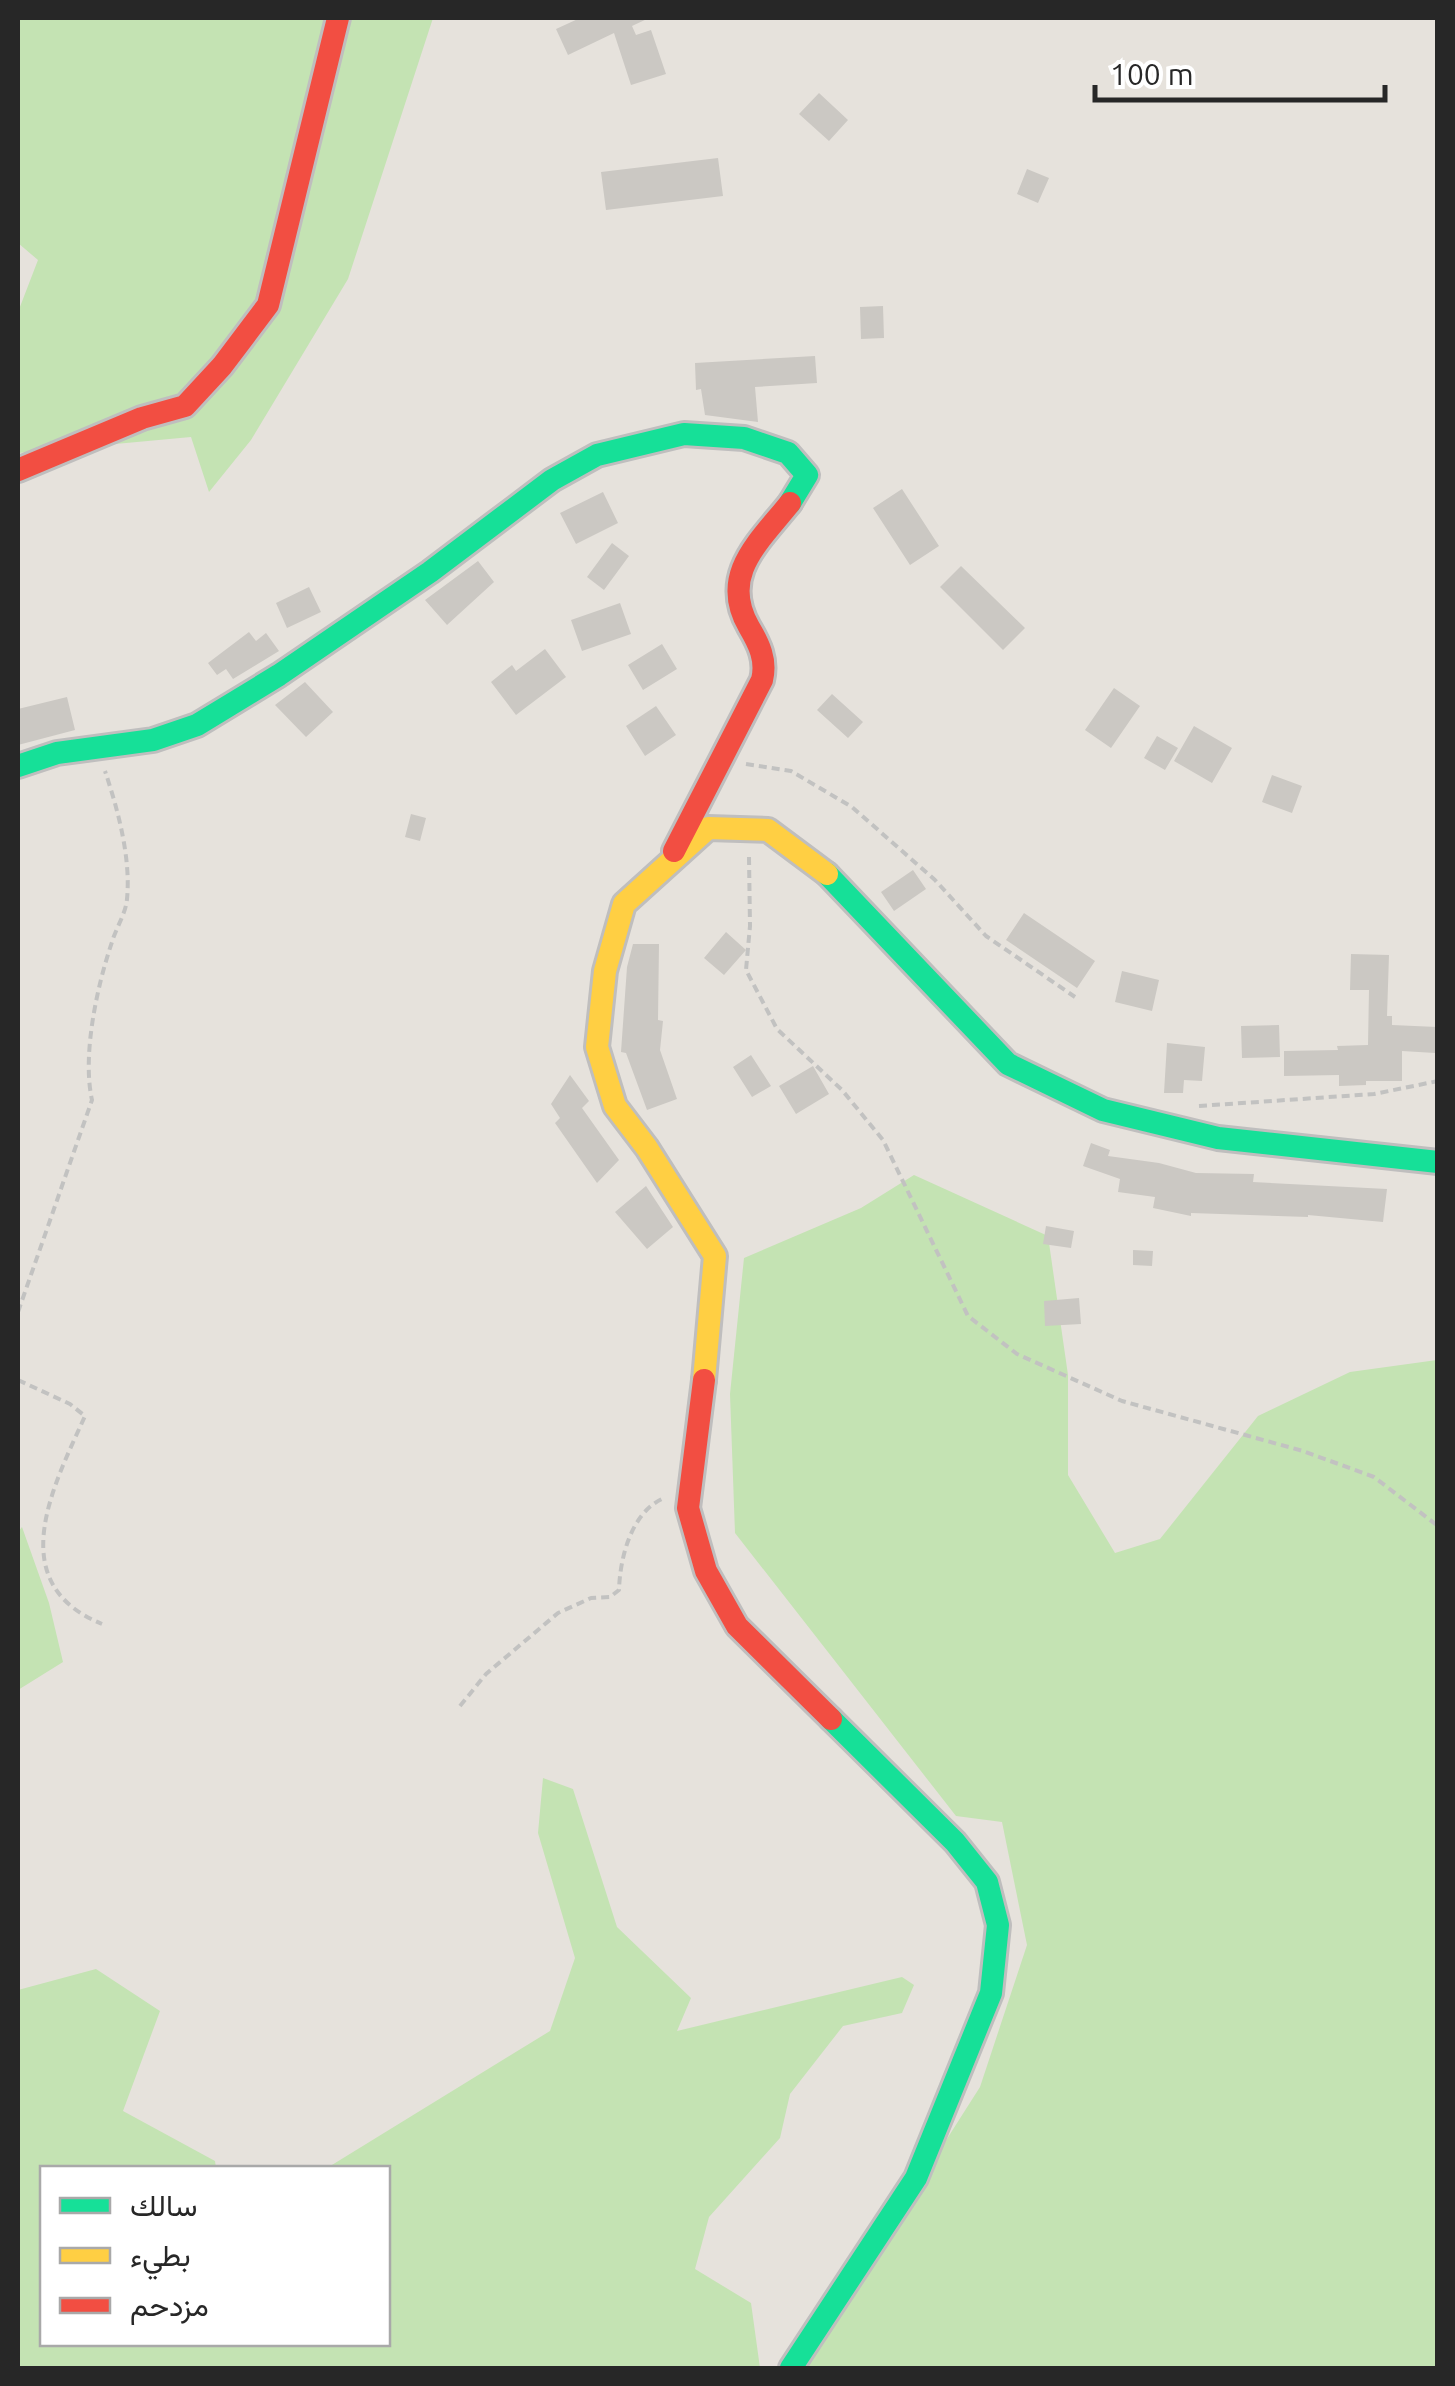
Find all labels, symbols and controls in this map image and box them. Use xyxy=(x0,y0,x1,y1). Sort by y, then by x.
scale bar xyxy=(1095,40,1385,102)
text: 100 m xyxy=(1110,57,1194,91)
legend xyxy=(40,2166,390,2346)
text: سالك xyxy=(130,2188,197,2222)
text: بطيء xyxy=(130,2238,191,2280)
text: مزدحم xyxy=(130,2288,209,2325)

